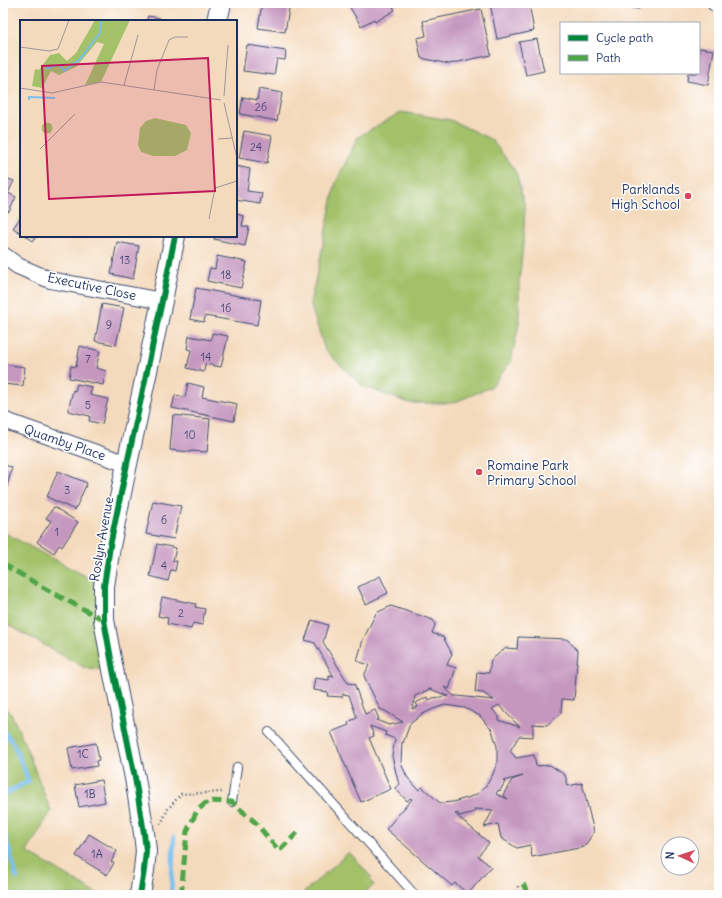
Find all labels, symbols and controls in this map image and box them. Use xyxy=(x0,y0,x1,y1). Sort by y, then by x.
inset map xyxy=(20,20,237,237)
legend xyxy=(560,22,700,74)
text: Cycle path xyxy=(596,30,653,45)
text: Path xyxy=(596,50,621,65)
house number: 26 xyxy=(255,100,267,114)
house number: 24 xyxy=(250,140,262,154)
place label: Parklands High School xyxy=(611,181,680,213)
marker: Parklands High School xyxy=(683,191,693,201)
house number: 13 xyxy=(120,253,130,267)
house number: 18 xyxy=(221,268,231,282)
street label: Executive Close xyxy=(46,269,138,304)
house number: 16 xyxy=(221,301,231,315)
house number: 9 xyxy=(106,318,112,332)
house number: 14 xyxy=(201,350,211,364)
house number: 7 xyxy=(85,352,91,366)
house number: 5 xyxy=(85,398,91,412)
street label: Quamby Place xyxy=(22,421,108,464)
house number: 10 xyxy=(184,428,196,442)
place label: Romaine Park Primary School xyxy=(487,457,577,489)
marker: Romaine Park Primary School xyxy=(474,467,484,477)
house number: 3 xyxy=(64,483,70,497)
street label: Roslyn Avenue xyxy=(86,495,117,583)
house number: 6 xyxy=(161,513,167,527)
house number: 1 xyxy=(55,525,59,539)
house number: 4 xyxy=(161,559,167,573)
house number: 2 xyxy=(178,606,184,620)
house number: 1C xyxy=(77,747,89,761)
house number: 1B xyxy=(84,787,96,801)
north arrow xyxy=(660,836,700,876)
house number: 1A xyxy=(91,847,103,861)
text: N xyxy=(663,851,677,860)

